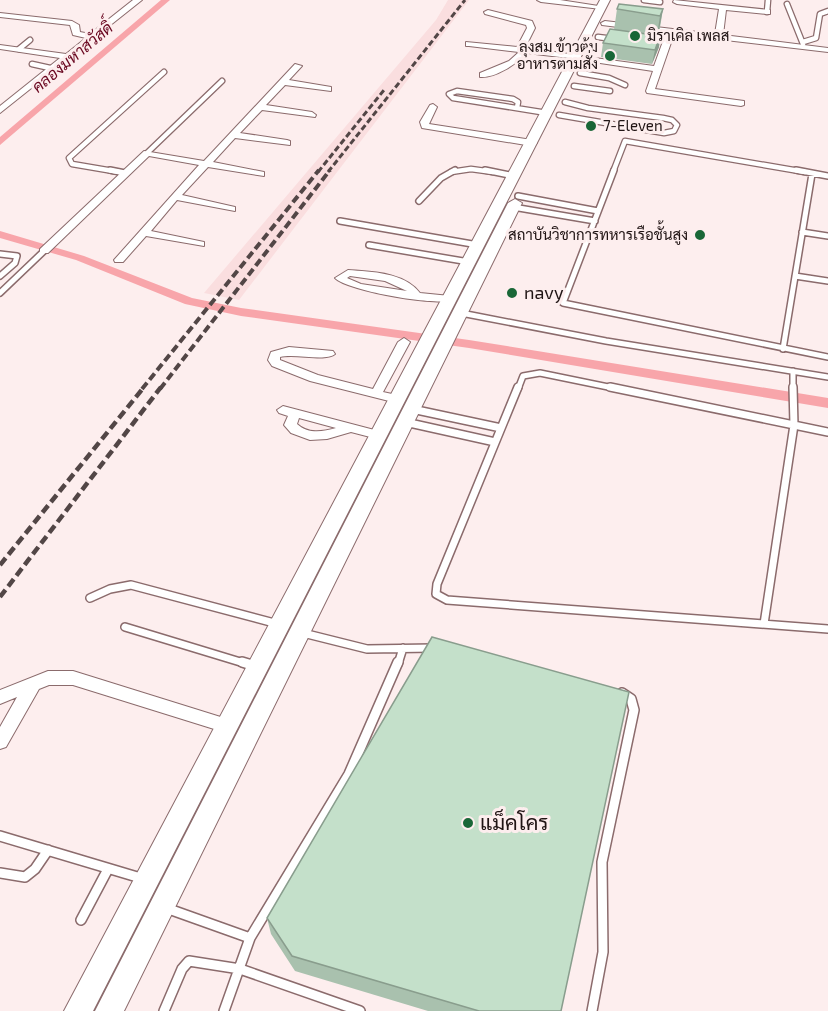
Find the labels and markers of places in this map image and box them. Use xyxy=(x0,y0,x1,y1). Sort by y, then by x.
place label: มิราเคิล เพลส xyxy=(647,26,729,44)
marker: มิราเคิล เพลส xyxy=(628,29,642,43)
place label: ลุงสม ข้าวต้ม อาหารตามสั่ง xyxy=(517,37,598,72)
marker: ลุงสม ข้าวต้ม อาหารตามสั่ง xyxy=(603,49,617,63)
place label: 7-Eleven xyxy=(603,116,663,134)
marker: 7-Eleven xyxy=(584,119,598,133)
place label: สถาบันวิชาการทหารเรือชั้นสูง xyxy=(508,220,688,245)
marker: สถาบันวิชาการทหารเรือชั้นสูง xyxy=(693,228,707,242)
place label: navy xyxy=(524,281,564,303)
marker: navy xyxy=(505,286,519,300)
place label: แม็คโคร xyxy=(480,808,549,834)
marker: แม็คโคร xyxy=(461,816,475,830)

